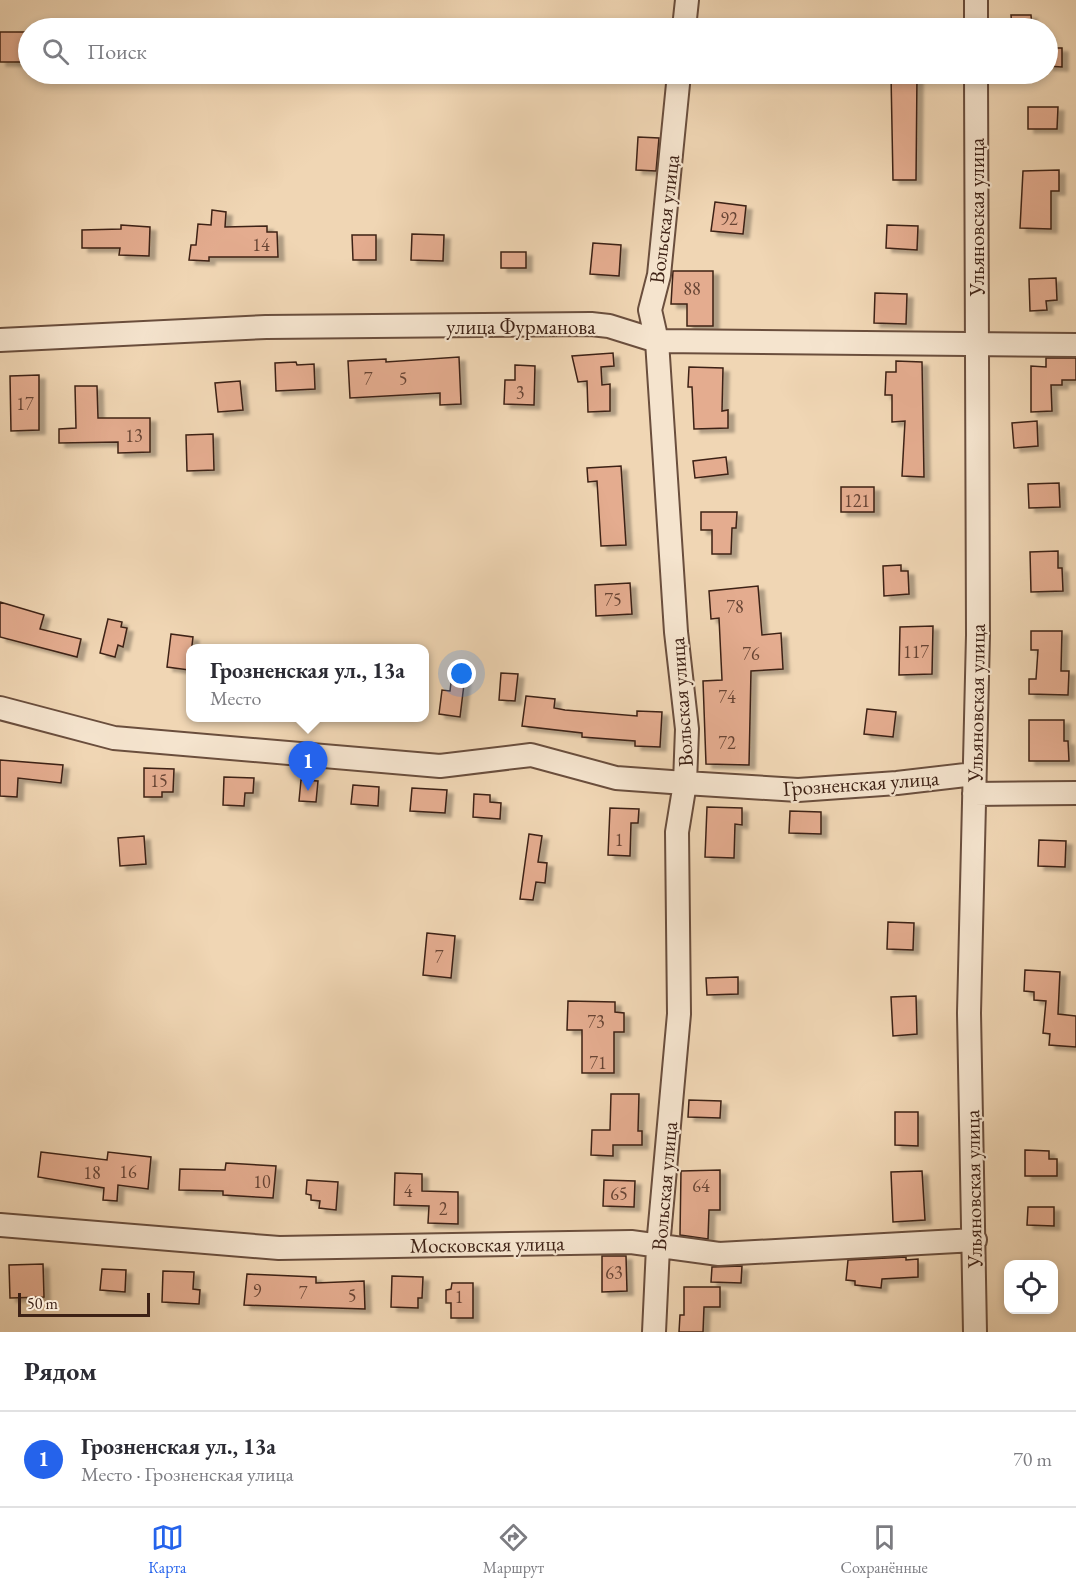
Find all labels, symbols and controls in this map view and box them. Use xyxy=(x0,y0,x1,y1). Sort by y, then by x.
search box xyxy=(18,18,1058,84)
icon: search xyxy=(39,35,72,68)
text: Поиск xyxy=(87,37,147,66)
street label: Ульяновская улица xyxy=(963,137,990,297)
street label: Вольская улица xyxy=(643,152,685,285)
house number: 92 xyxy=(720,207,738,230)
house number: 14 xyxy=(252,233,270,256)
house number: 88 xyxy=(683,277,701,300)
street label: улица Фурманова xyxy=(446,313,596,340)
house number: 7 xyxy=(364,367,373,390)
house number: 5 xyxy=(399,367,407,390)
house number: 3 xyxy=(516,381,524,404)
house number: 17 xyxy=(16,392,34,415)
house number: 13 xyxy=(125,424,143,447)
house number: 121 xyxy=(844,489,870,512)
house number: 75 xyxy=(604,588,622,611)
house number: 78 xyxy=(726,595,744,618)
street label: Ульяновская улица xyxy=(961,623,991,783)
street label: Вольская улица xyxy=(663,636,699,768)
house number: 117 xyxy=(903,640,929,663)
house number: 76 xyxy=(742,642,760,665)
popup xyxy=(186,644,429,722)
text: Грозненская ул., 13а xyxy=(210,656,405,685)
your location xyxy=(447,659,476,688)
text: Место xyxy=(210,685,261,711)
house number: 74 xyxy=(718,685,736,708)
house number: 72 xyxy=(718,731,736,754)
pin: 1 xyxy=(288,742,328,791)
street label: Грозненская улица xyxy=(782,764,941,802)
house number: 15 xyxy=(150,769,168,792)
house number: 1 xyxy=(615,828,623,851)
house number: 7 xyxy=(435,945,444,968)
house number: 73 xyxy=(587,1010,605,1033)
house number: 71 xyxy=(589,1051,607,1074)
street label: Ульяновская улица xyxy=(958,1109,988,1269)
street label: Вольская улица xyxy=(645,1120,683,1252)
house number: 16 xyxy=(119,1160,137,1183)
house number: 18 xyxy=(83,1161,101,1184)
house number: 10 xyxy=(253,1170,271,1193)
house number: 64 xyxy=(692,1174,710,1197)
house number: 4 xyxy=(404,1179,413,1202)
house number: 65 xyxy=(610,1182,628,1205)
house number: 2 xyxy=(439,1197,448,1220)
street label: Московская улица xyxy=(409,1229,565,1259)
map controls xyxy=(1004,1260,1058,1314)
button: locate xyxy=(1004,1260,1058,1314)
house number: 63 xyxy=(605,1261,623,1284)
house number: 9 xyxy=(253,1279,262,1302)
house number: 7 xyxy=(299,1281,308,1304)
house number: 5 xyxy=(348,1284,356,1307)
house number: 1 xyxy=(455,1285,463,1308)
scale bar xyxy=(18,1290,150,1318)
text: 50 m xyxy=(27,1293,58,1314)
text: Рядом xyxy=(24,1354,97,1388)
text: Грозненская ул., 13а xyxy=(81,1432,276,1461)
text: 1 xyxy=(38,1446,49,1472)
text: 70 m xyxy=(1013,1446,1052,1472)
text: Место · Грозненская улица xyxy=(81,1461,294,1487)
tab: Карта xyxy=(148,1521,186,1578)
tab: Маршрут xyxy=(483,1521,544,1578)
tab: Сохранённые xyxy=(841,1521,928,1578)

